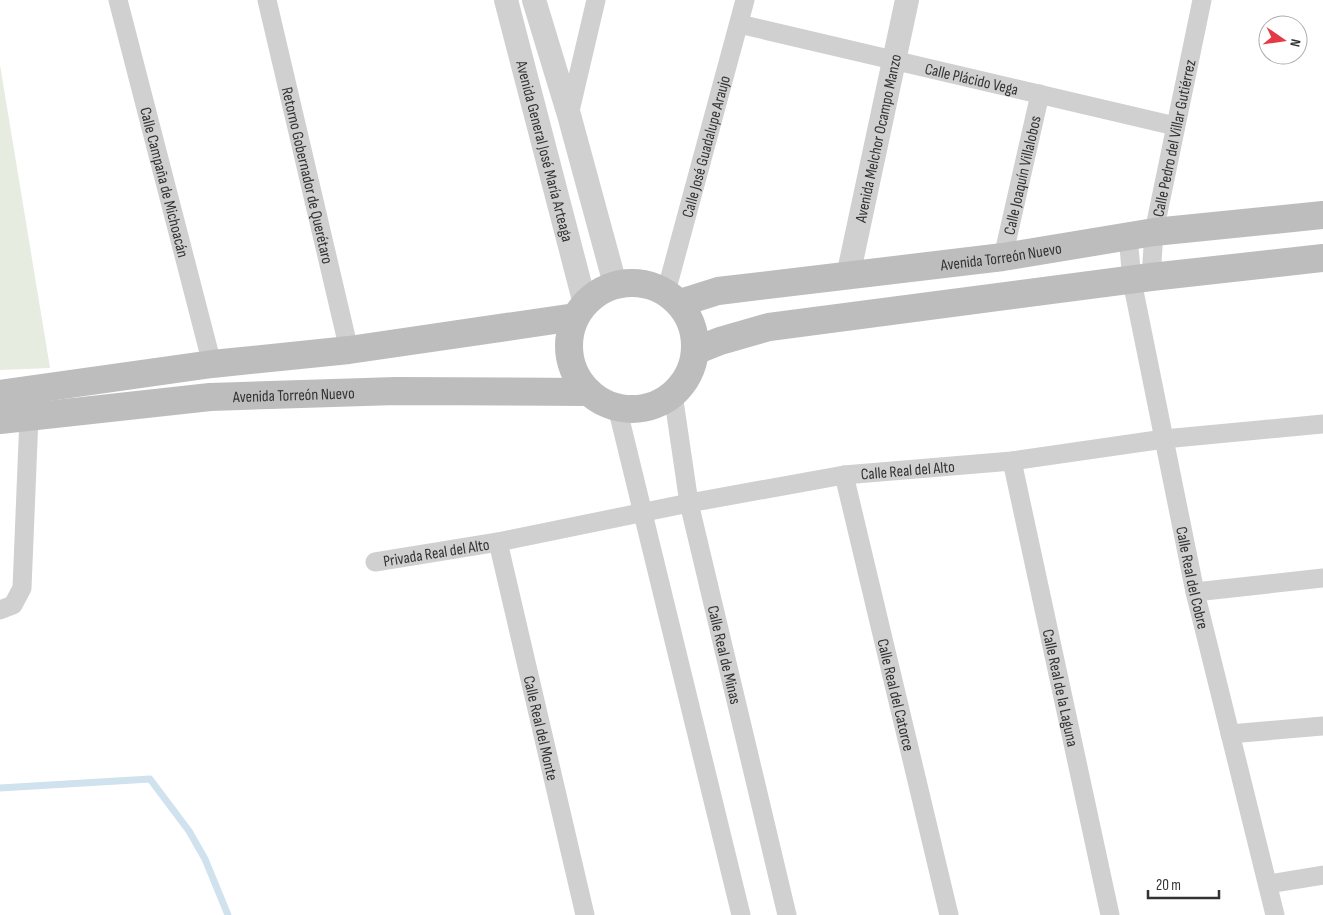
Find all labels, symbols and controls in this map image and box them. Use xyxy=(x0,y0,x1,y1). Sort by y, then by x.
north arrow xyxy=(1258,15,1308,65)
text: N xyxy=(1286,37,1304,48)
street label: Avenida Melchor Ocampo Manzo xyxy=(852,53,906,225)
street label: Avenida General José María Arteaga xyxy=(511,58,576,244)
street label: Calle Pedro del Villar Gutiérrez xyxy=(1149,58,1200,219)
street label: Calle Plácido Vega xyxy=(923,60,1020,100)
street label: Calle José Guadalupe Araujo xyxy=(679,74,735,220)
street label: Retorno Gobernador de Querétaro xyxy=(277,85,336,266)
street label: Calle Campaña de Michoacán xyxy=(135,105,192,260)
street label: Calle Joaquín Villalobos xyxy=(1000,114,1046,237)
street label: Avenida Torreón Nuevo xyxy=(939,239,1063,275)
street label: Avenida Torreón Nuevo xyxy=(232,384,355,407)
street label: Calle Real del Alto xyxy=(860,458,956,485)
street label: Calle Real del Cobre xyxy=(1171,525,1212,631)
street label: Privada Real del Alto xyxy=(382,536,491,572)
street label: Calle Real de Minas xyxy=(703,604,745,706)
street label: Calle Real de la Laguna xyxy=(1038,628,1081,749)
street label: Calle Real del Catorce xyxy=(872,637,918,753)
street label: Calle Real del Monte xyxy=(519,674,561,783)
scale bar xyxy=(1148,868,1219,900)
text: 20 m xyxy=(1156,876,1181,895)

